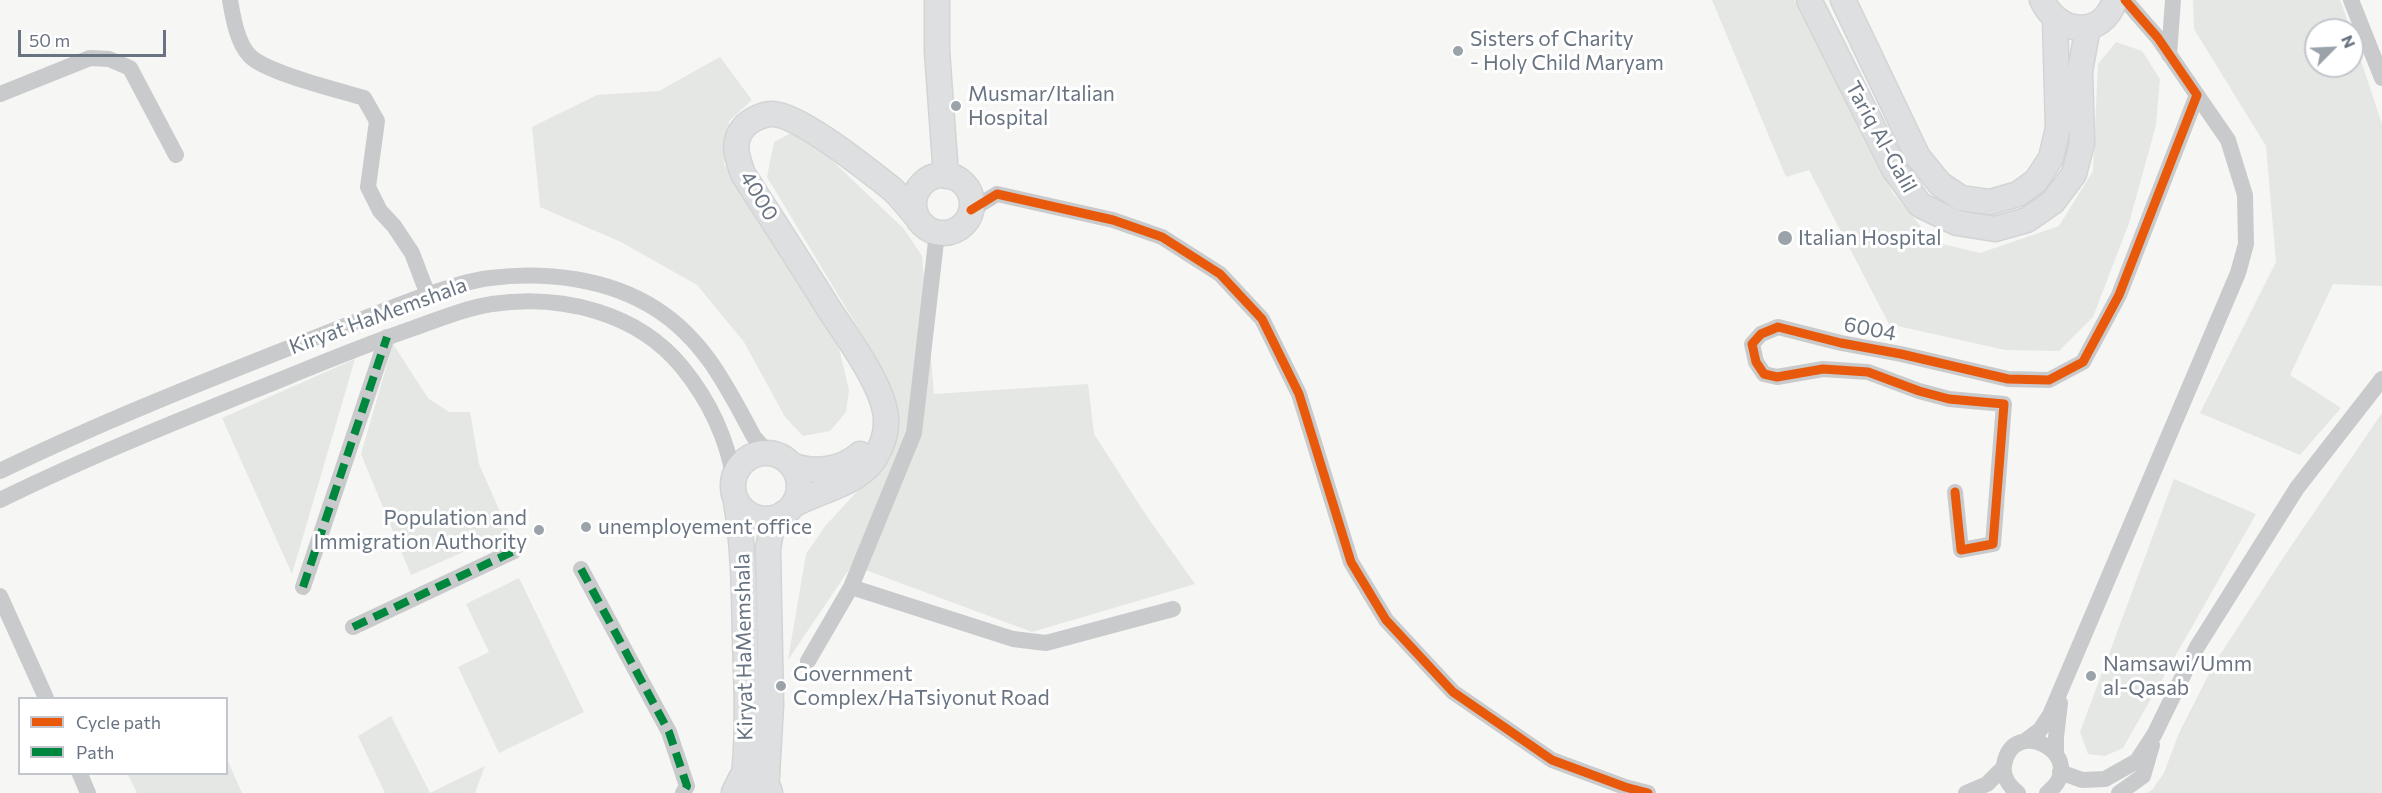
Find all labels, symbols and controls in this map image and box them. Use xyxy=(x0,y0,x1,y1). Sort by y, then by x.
scale bar xyxy=(21,18,170,56)
north arrow xyxy=(2304,18,2364,78)
place label: Sisters of Charity - Holy Child Maryam xyxy=(1470,26,1664,76)
text: 50 m xyxy=(29,29,70,51)
text: N xyxy=(2338,32,2360,51)
marker: Sisters of Charity - Holy Child Maryam xyxy=(1451,44,1465,58)
street label: Tariq Al-Galil xyxy=(1840,77,1922,197)
place label: Musmar/Italian Hospital xyxy=(968,81,1115,131)
marker: Musmar/Italian Hospital xyxy=(949,99,963,113)
street label: 4000 xyxy=(734,166,784,226)
place label: Italian Hospital xyxy=(1798,225,1942,251)
marker: Italian Hospital xyxy=(1776,229,1794,247)
street label: Kiryat HaMemshala xyxy=(286,272,470,360)
street label: 6004 xyxy=(1842,312,1898,346)
place label: Population and Immigration Authority xyxy=(313,505,527,555)
place label: unemployement office xyxy=(598,514,812,540)
marker: unemployement office xyxy=(579,520,593,534)
marker: Population and Immigration Authority xyxy=(532,523,546,537)
street label: Kiryat HaMemshala xyxy=(730,553,758,741)
place label: Namsawi/Umm al-Qasab xyxy=(2103,651,2252,701)
place label: Government Complex/HaTsiyonut Road xyxy=(793,661,1050,711)
marker: Namsawi/Umm al-Qasab xyxy=(2084,669,2098,683)
marker: Government Complex/HaTsiyonut Road xyxy=(774,679,788,693)
legend xyxy=(18,697,228,775)
text: Cycle path xyxy=(76,711,161,733)
text: Path xyxy=(76,741,114,763)

